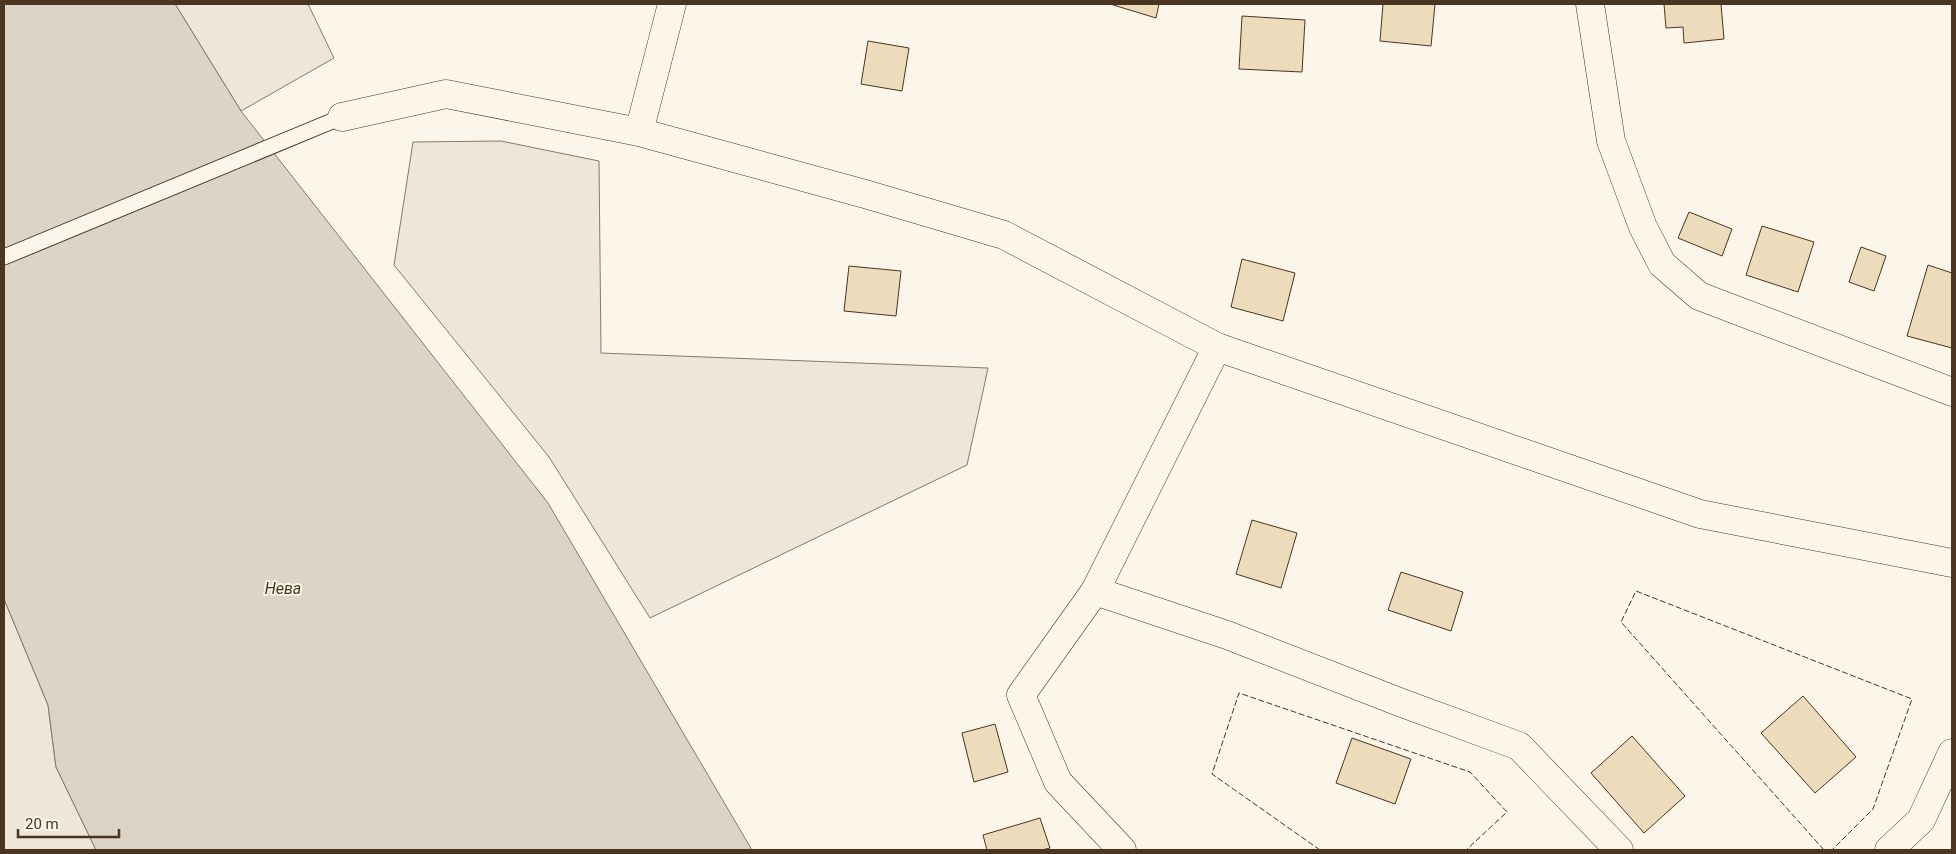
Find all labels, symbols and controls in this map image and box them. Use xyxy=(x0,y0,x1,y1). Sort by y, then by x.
water label: Нева xyxy=(265,579,301,598)
scale bar xyxy=(18,806,119,838)
text: 20 m xyxy=(25,815,59,833)

